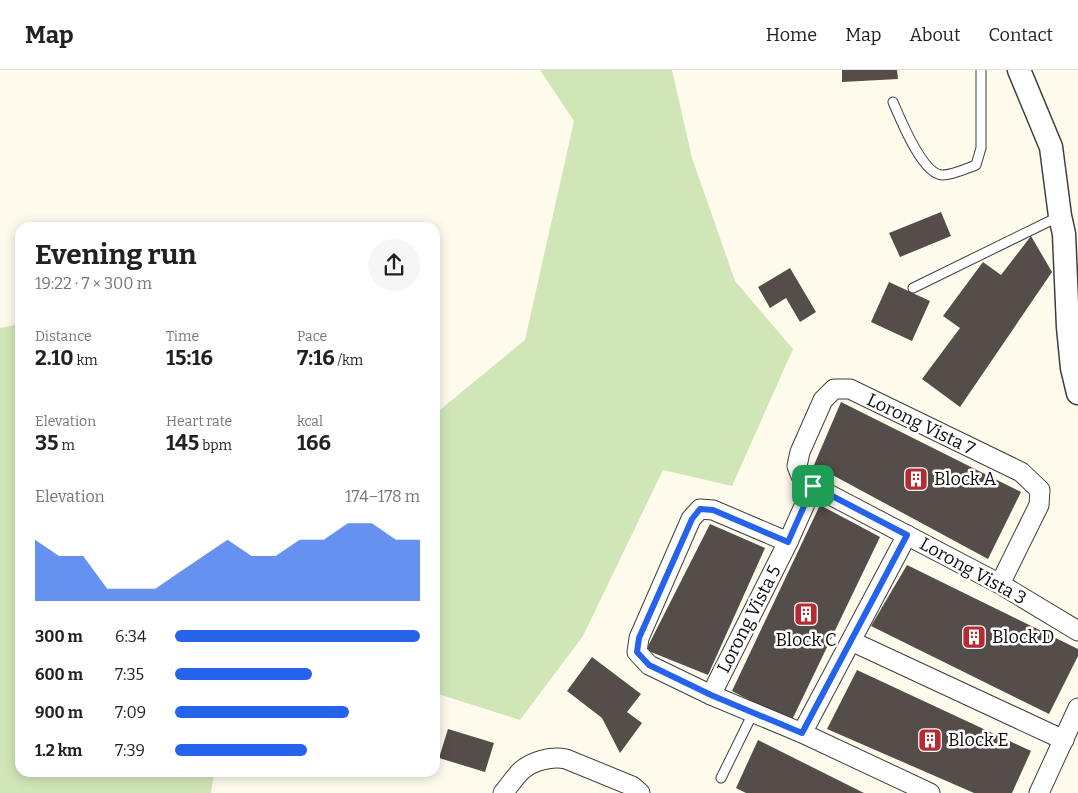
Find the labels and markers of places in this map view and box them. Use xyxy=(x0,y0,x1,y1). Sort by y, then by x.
pin xyxy=(792,465,834,507)
building icon: Block A xyxy=(903,466,929,492)
place label: Block A xyxy=(934,468,997,490)
building icon: Block C xyxy=(793,601,819,627)
building icon: Block D xyxy=(961,624,987,650)
place label: Block D xyxy=(992,626,1055,648)
place label: Block C xyxy=(775,629,837,651)
building icon: Block E xyxy=(917,727,943,753)
place label: Block E xyxy=(948,729,1009,751)

